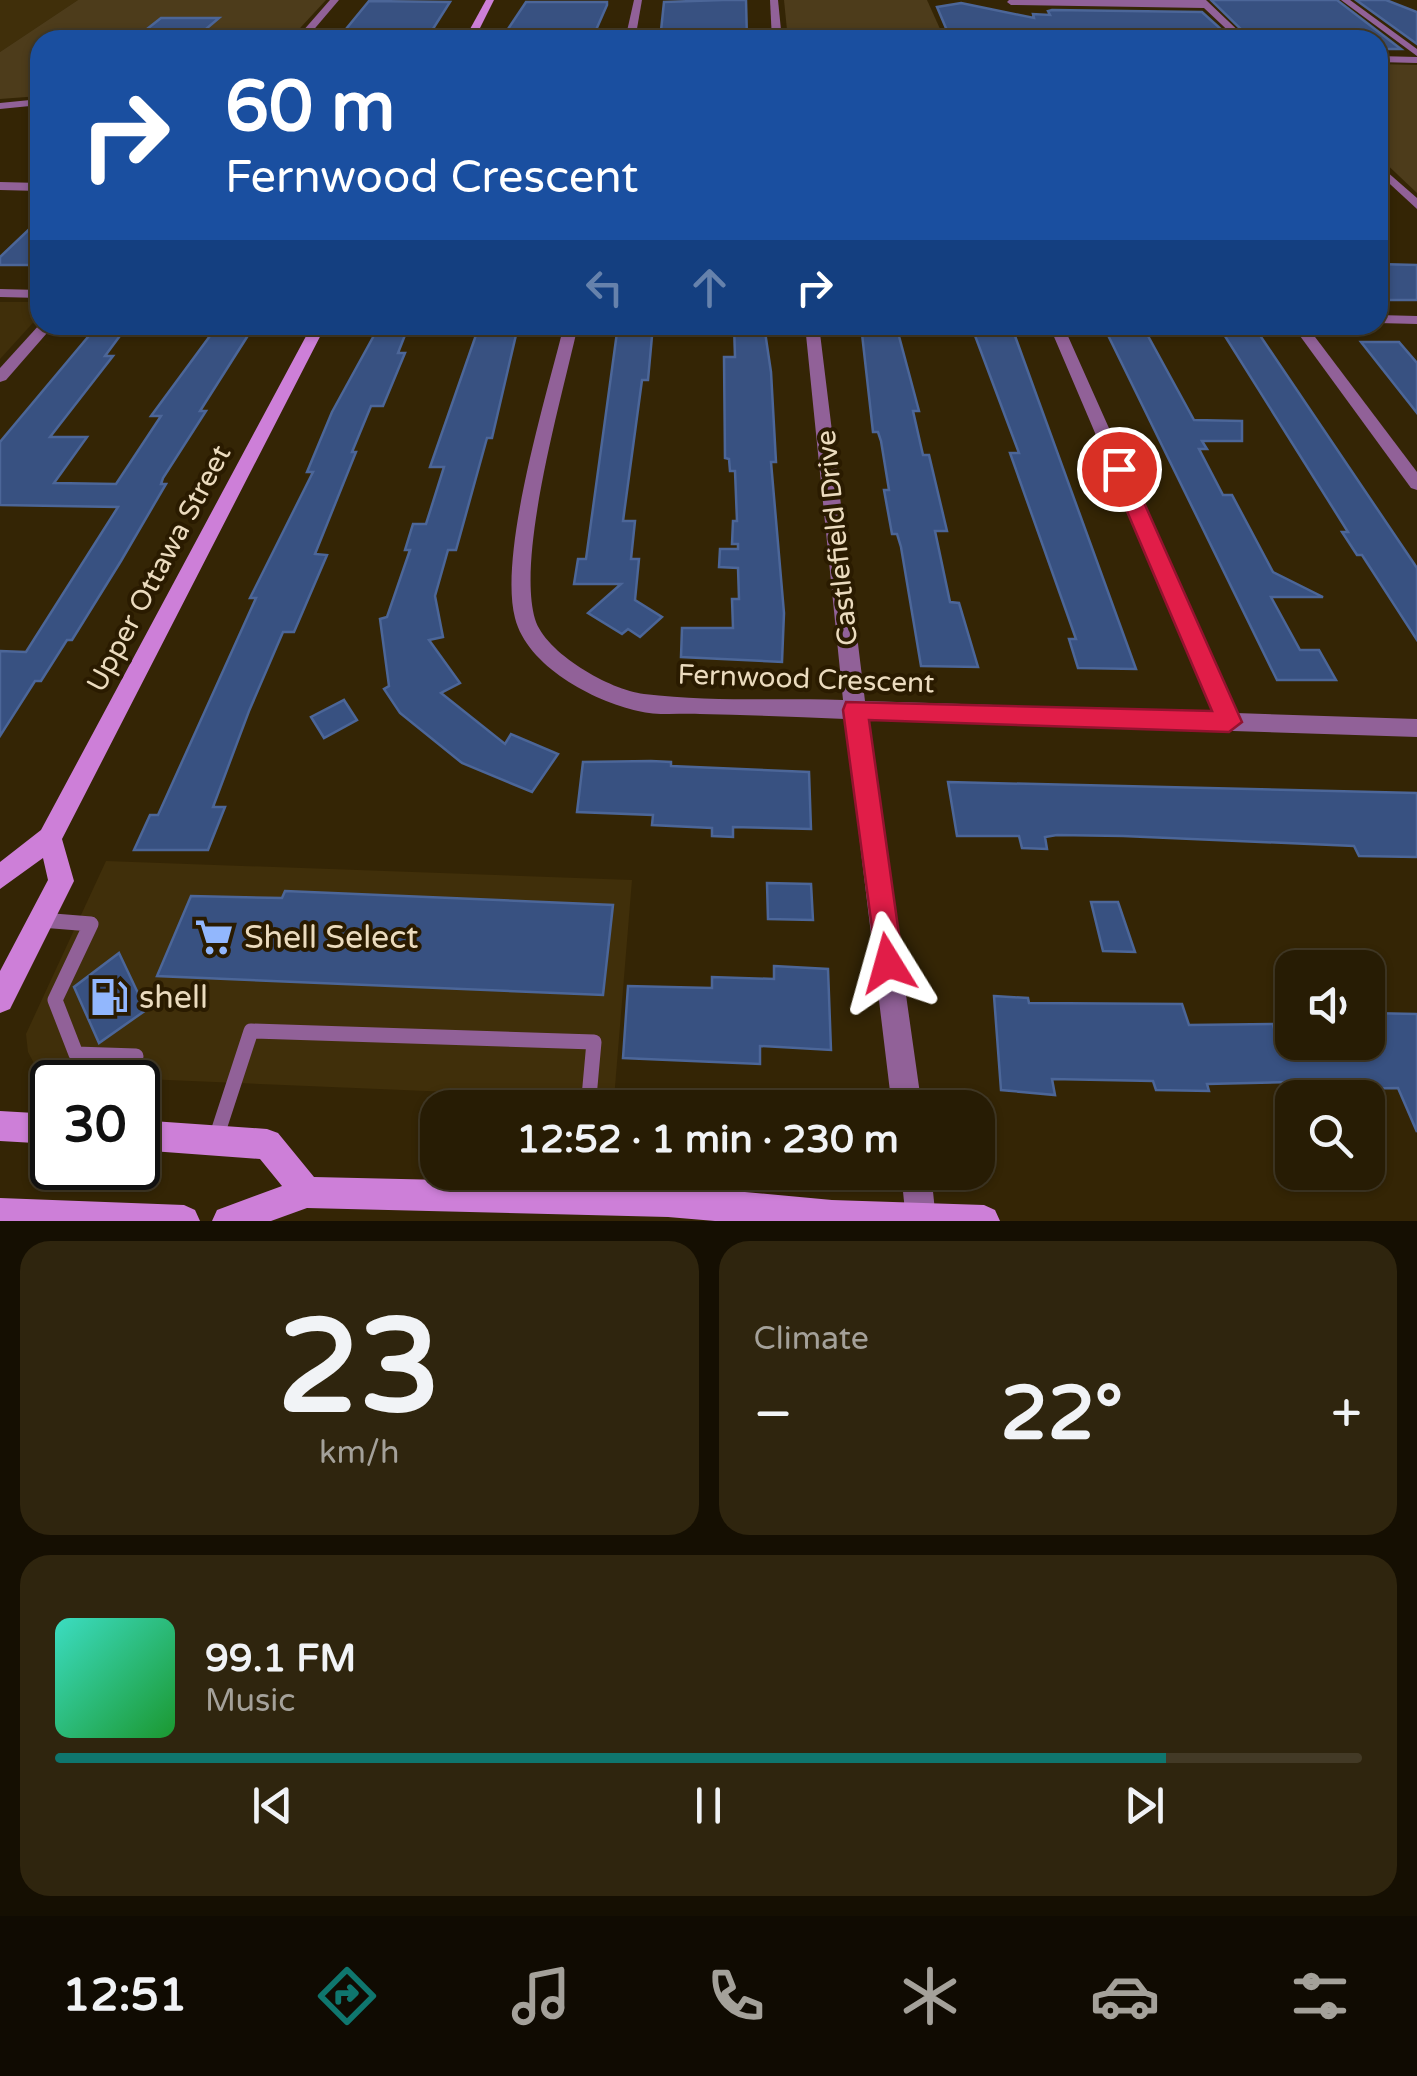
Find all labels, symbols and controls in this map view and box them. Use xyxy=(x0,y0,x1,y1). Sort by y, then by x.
text: 60 m xyxy=(225,66,395,150)
icon: right xyxy=(60,70,190,200)
text: Fernwood Crescent xyxy=(225,151,638,205)
icon: left xyxy=(577,260,632,315)
icon: ahead xyxy=(682,260,737,315)
icon: right xyxy=(787,260,842,315)
pin xyxy=(1077,427,1162,512)
street label: Castlefield Drive xyxy=(809,428,865,647)
street label: Upper Ottawa Street xyxy=(79,439,238,698)
icon: arrive xyxy=(1092,442,1147,497)
street label: Fernwood Crescent xyxy=(677,658,935,700)
position arrow xyxy=(836,911,940,1015)
supermarket icon: Shell Select xyxy=(193,916,235,958)
place label: Shell Select xyxy=(244,919,419,957)
map controls xyxy=(1275,950,1385,1190)
button: sound xyxy=(1275,950,1385,1060)
fuel station icon: shell xyxy=(88,976,130,1018)
place label: shell xyxy=(139,979,208,1017)
speed limit sign: 30 xyxy=(30,1060,160,1190)
button: search xyxy=(1275,1080,1385,1190)
text: 12:52 · 1 min · 230 m xyxy=(516,1117,899,1163)
text: 23 xyxy=(278,1291,441,1447)
text: Climate xyxy=(754,1320,869,1358)
text: 22° xyxy=(1001,1369,1123,1459)
text: − xyxy=(754,1382,793,1448)
text: + xyxy=(1331,1382,1362,1448)
text: km/h xyxy=(319,1434,399,1472)
text: 99.1 FM xyxy=(205,1636,356,1682)
text: Music xyxy=(205,1682,295,1720)
icon: previous xyxy=(245,1778,300,1833)
icon: pause xyxy=(681,1778,736,1833)
icon: next xyxy=(1117,1778,1172,1833)
icon: directions xyxy=(312,1961,382,2031)
icon: music xyxy=(506,1961,576,2031)
icon: phone xyxy=(701,1961,771,2031)
icon: climate xyxy=(895,1961,965,2031)
icon: car xyxy=(1090,1961,1160,2031)
icon: filters xyxy=(1285,1961,1355,2031)
text: 12:51 xyxy=(62,1969,187,2023)

